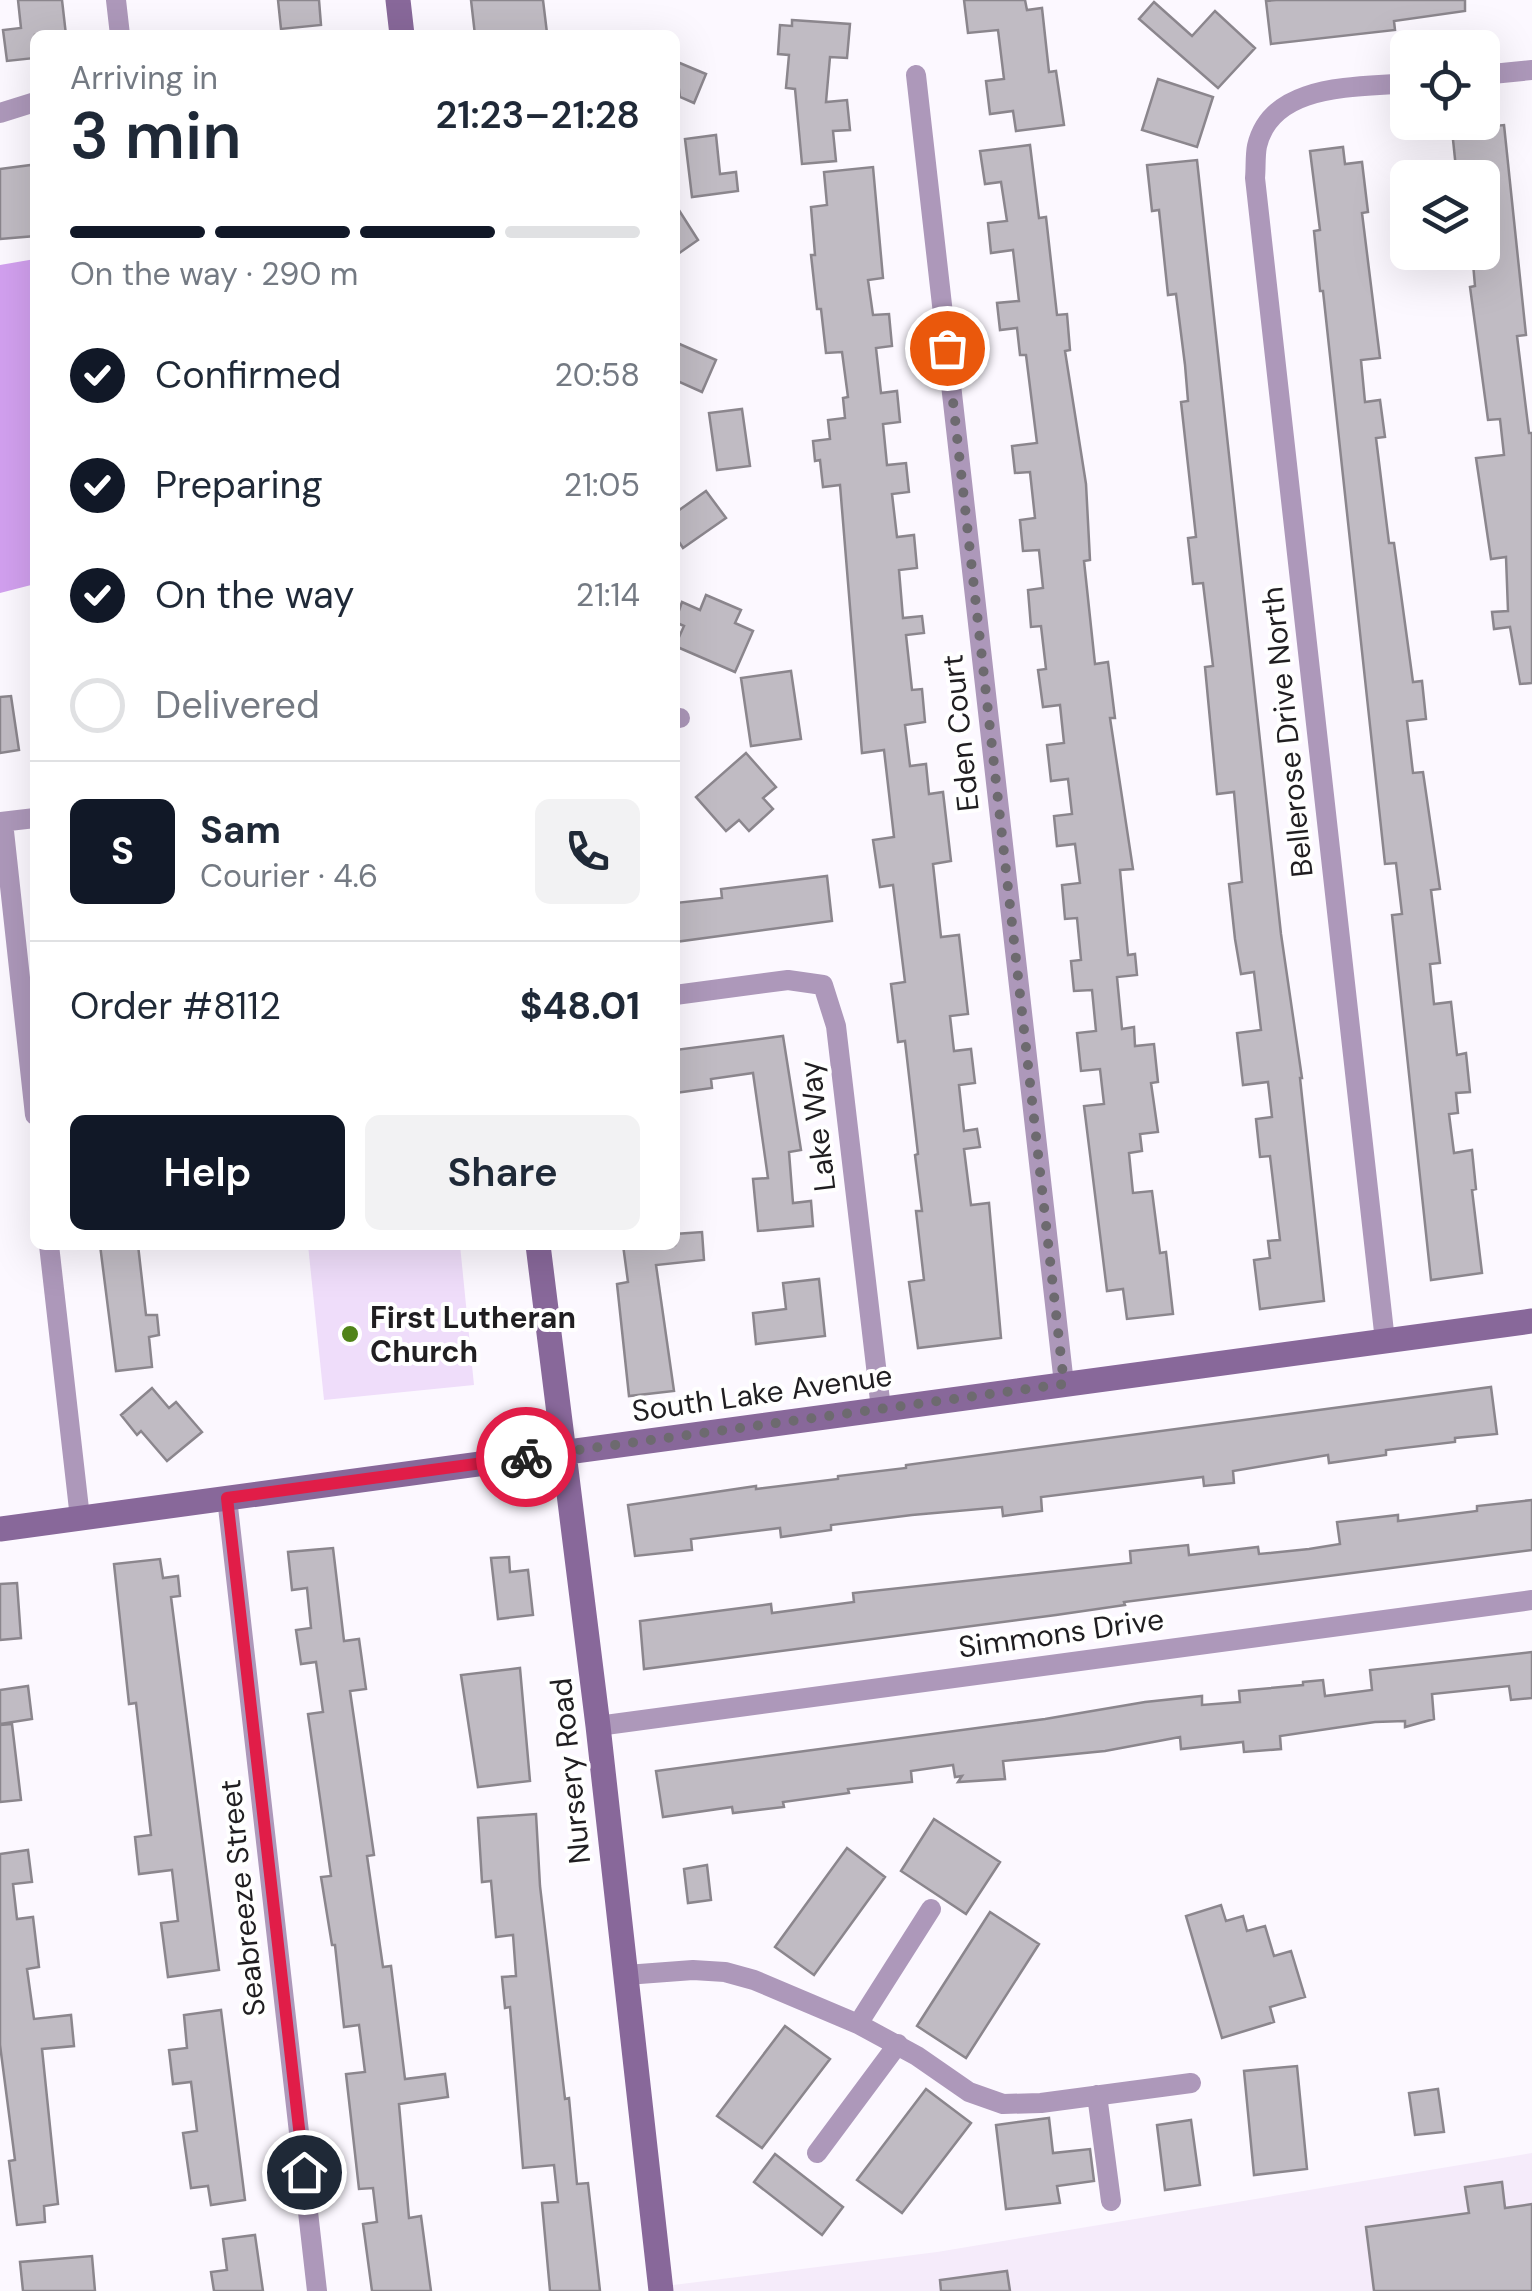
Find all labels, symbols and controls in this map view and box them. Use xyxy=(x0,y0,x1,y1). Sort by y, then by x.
map controls xyxy=(1390,30,1500,270)
button: locate xyxy=(1390,30,1500,140)
text: Arriving in xyxy=(70,57,218,99)
text: 21:23–21:28 xyxy=(435,90,640,140)
text: 3 min xyxy=(70,94,241,178)
button: layers xyxy=(1390,160,1500,270)
text: On the way · 290 m xyxy=(70,253,358,295)
pin xyxy=(905,306,990,391)
icon: bag xyxy=(920,321,975,376)
icon: check xyxy=(70,348,125,403)
text: Confirmed xyxy=(155,350,341,400)
text: 20:58 xyxy=(555,354,640,396)
icon: check xyxy=(70,458,125,513)
text: Preparing xyxy=(155,460,323,510)
text: 21:05 xyxy=(564,464,640,506)
icon: check xyxy=(70,568,125,623)
text: On the way xyxy=(155,570,354,620)
text: 21:14 xyxy=(576,574,640,616)
street label: Bellerose Drive North xyxy=(1252,585,1322,879)
street label: Eden Court xyxy=(932,653,988,813)
text: Delivered xyxy=(155,680,320,730)
button: phone xyxy=(535,799,640,904)
text: Sam xyxy=(200,805,281,855)
text: S xyxy=(111,826,134,876)
text: Courier · 4.6 xyxy=(200,855,378,897)
text: Order #8112 xyxy=(70,981,281,1031)
text: $48.01 xyxy=(520,981,640,1031)
street label: Lake Way xyxy=(790,1058,844,1194)
button: Help xyxy=(70,1115,345,1230)
button: Share xyxy=(365,1115,640,1230)
place label: First Lutheran Church xyxy=(370,1298,576,1371)
marker: First Lutheran Church xyxy=(339,1323,361,1345)
street label: South Lake Avenue xyxy=(629,1355,895,1431)
courier xyxy=(476,1407,576,1507)
icon: bike xyxy=(499,1430,554,1485)
street label: Simmons Drive xyxy=(956,1599,1166,1667)
street label: Nursery Road xyxy=(541,1676,599,1866)
street label: Seabreeze Street xyxy=(210,1778,274,2018)
pin xyxy=(262,2130,347,2215)
icon: home xyxy=(277,2145,332,2200)

